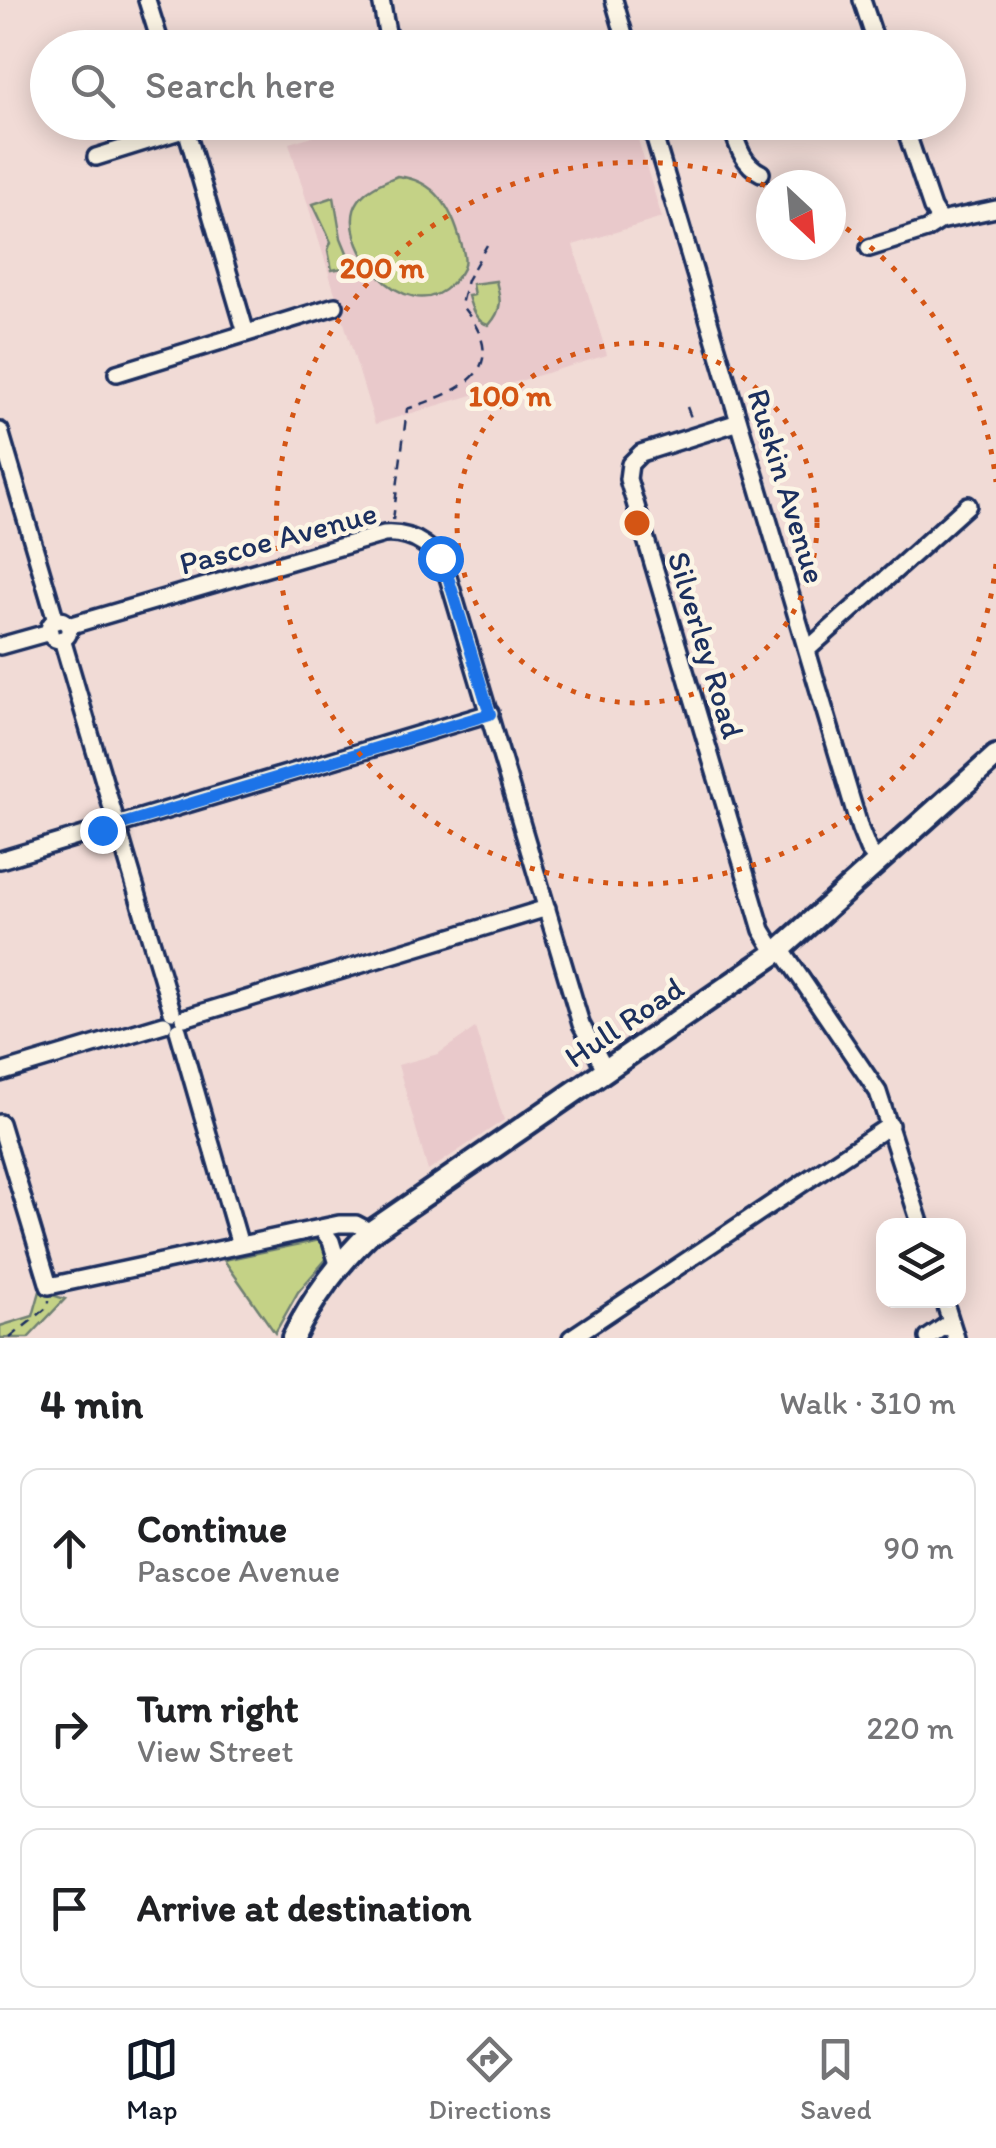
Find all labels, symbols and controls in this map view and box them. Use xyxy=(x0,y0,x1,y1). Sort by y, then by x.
search box xyxy=(30,30,966,140)
icon: search xyxy=(65,58,120,113)
text: Search here xyxy=(145,62,336,108)
north arrow xyxy=(756,170,846,260)
text: 200 m xyxy=(340,249,425,286)
text: 100 m xyxy=(469,377,552,414)
street label: Ruskin Avenue xyxy=(739,384,835,588)
street label: Pascoe Avenue xyxy=(175,493,381,583)
centre of rings xyxy=(619,505,655,541)
route start xyxy=(418,536,464,582)
street label: Silverley Road xyxy=(660,547,752,743)
route end xyxy=(80,808,126,854)
street label: Hull Road xyxy=(557,968,691,1076)
map controls xyxy=(876,1218,966,1308)
button: layers xyxy=(876,1218,966,1308)
text: 4 min xyxy=(40,1378,143,1429)
text: Walk · 310 m xyxy=(780,1384,956,1422)
text: Continue xyxy=(137,1506,287,1552)
icon: ahead xyxy=(42,1521,97,1576)
text: 90 m xyxy=(883,1529,954,1567)
text: Pascoe Avenue xyxy=(137,1552,340,1590)
text: Turn right xyxy=(137,1686,299,1732)
icon: right xyxy=(42,1701,97,1756)
text: 220 m xyxy=(867,1709,954,1747)
text: View Street xyxy=(137,1732,294,1770)
icon: arrive xyxy=(42,1881,97,1936)
text: Arrive at destination xyxy=(137,1885,472,1931)
tab: Map xyxy=(124,2032,179,2126)
tab: Directions xyxy=(428,2032,551,2126)
tab: Saved xyxy=(800,2032,872,2126)

